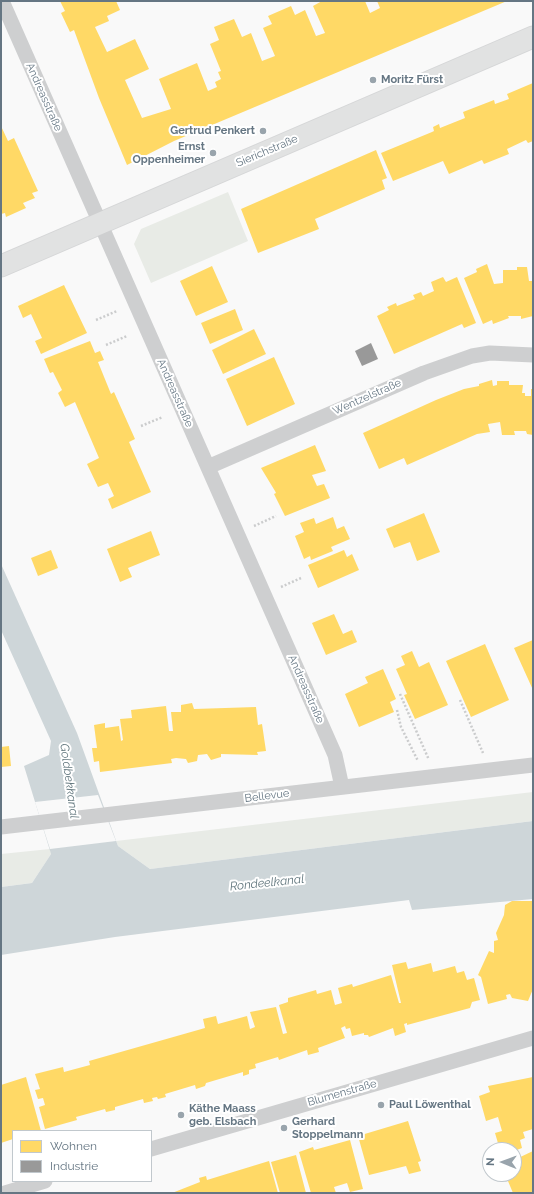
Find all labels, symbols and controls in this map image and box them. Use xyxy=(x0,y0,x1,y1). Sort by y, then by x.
street label: Andreasstraße xyxy=(23,61,65,133)
place label: Moritz Fürst xyxy=(381,73,443,87)
marker: Moritz Fürst xyxy=(368,75,378,85)
place label: Gertrud Penkert xyxy=(170,124,255,138)
marker: Gertrud Penkert xyxy=(258,126,268,136)
street label: Sierichstraße xyxy=(234,132,300,170)
place label: Ernst Oppenheimer xyxy=(132,140,205,166)
marker: Ernst Oppenheimer xyxy=(208,148,218,158)
street label: Andreasstraße xyxy=(154,357,196,429)
street label: Wentzelstraße xyxy=(331,376,403,418)
street label: Andreasstraße xyxy=(285,653,327,725)
water label: Goldbekkanal xyxy=(57,742,81,820)
street label: Bellevue xyxy=(244,787,290,805)
water label: Rondeelkanal xyxy=(229,872,305,894)
street label: Blumenstraße xyxy=(306,1077,378,1109)
place label: Paul Löwenthal xyxy=(389,1098,471,1112)
marker: Paul Löwenthal xyxy=(376,1100,386,1110)
place label: Käthe Maass geb. Elsbach xyxy=(189,1102,256,1128)
marker: Käthe Maass geb. Elsbach xyxy=(176,1110,186,1120)
place label: Gerhard Stoppelmann xyxy=(292,1115,363,1141)
marker: Gerhard Stoppelmann xyxy=(279,1123,289,1133)
legend xyxy=(12,1130,152,1182)
text: Wohnen xyxy=(50,1139,97,1153)
north arrow xyxy=(482,1142,522,1182)
text: N xyxy=(484,1157,497,1166)
text: Industrie xyxy=(50,1159,98,1173)

